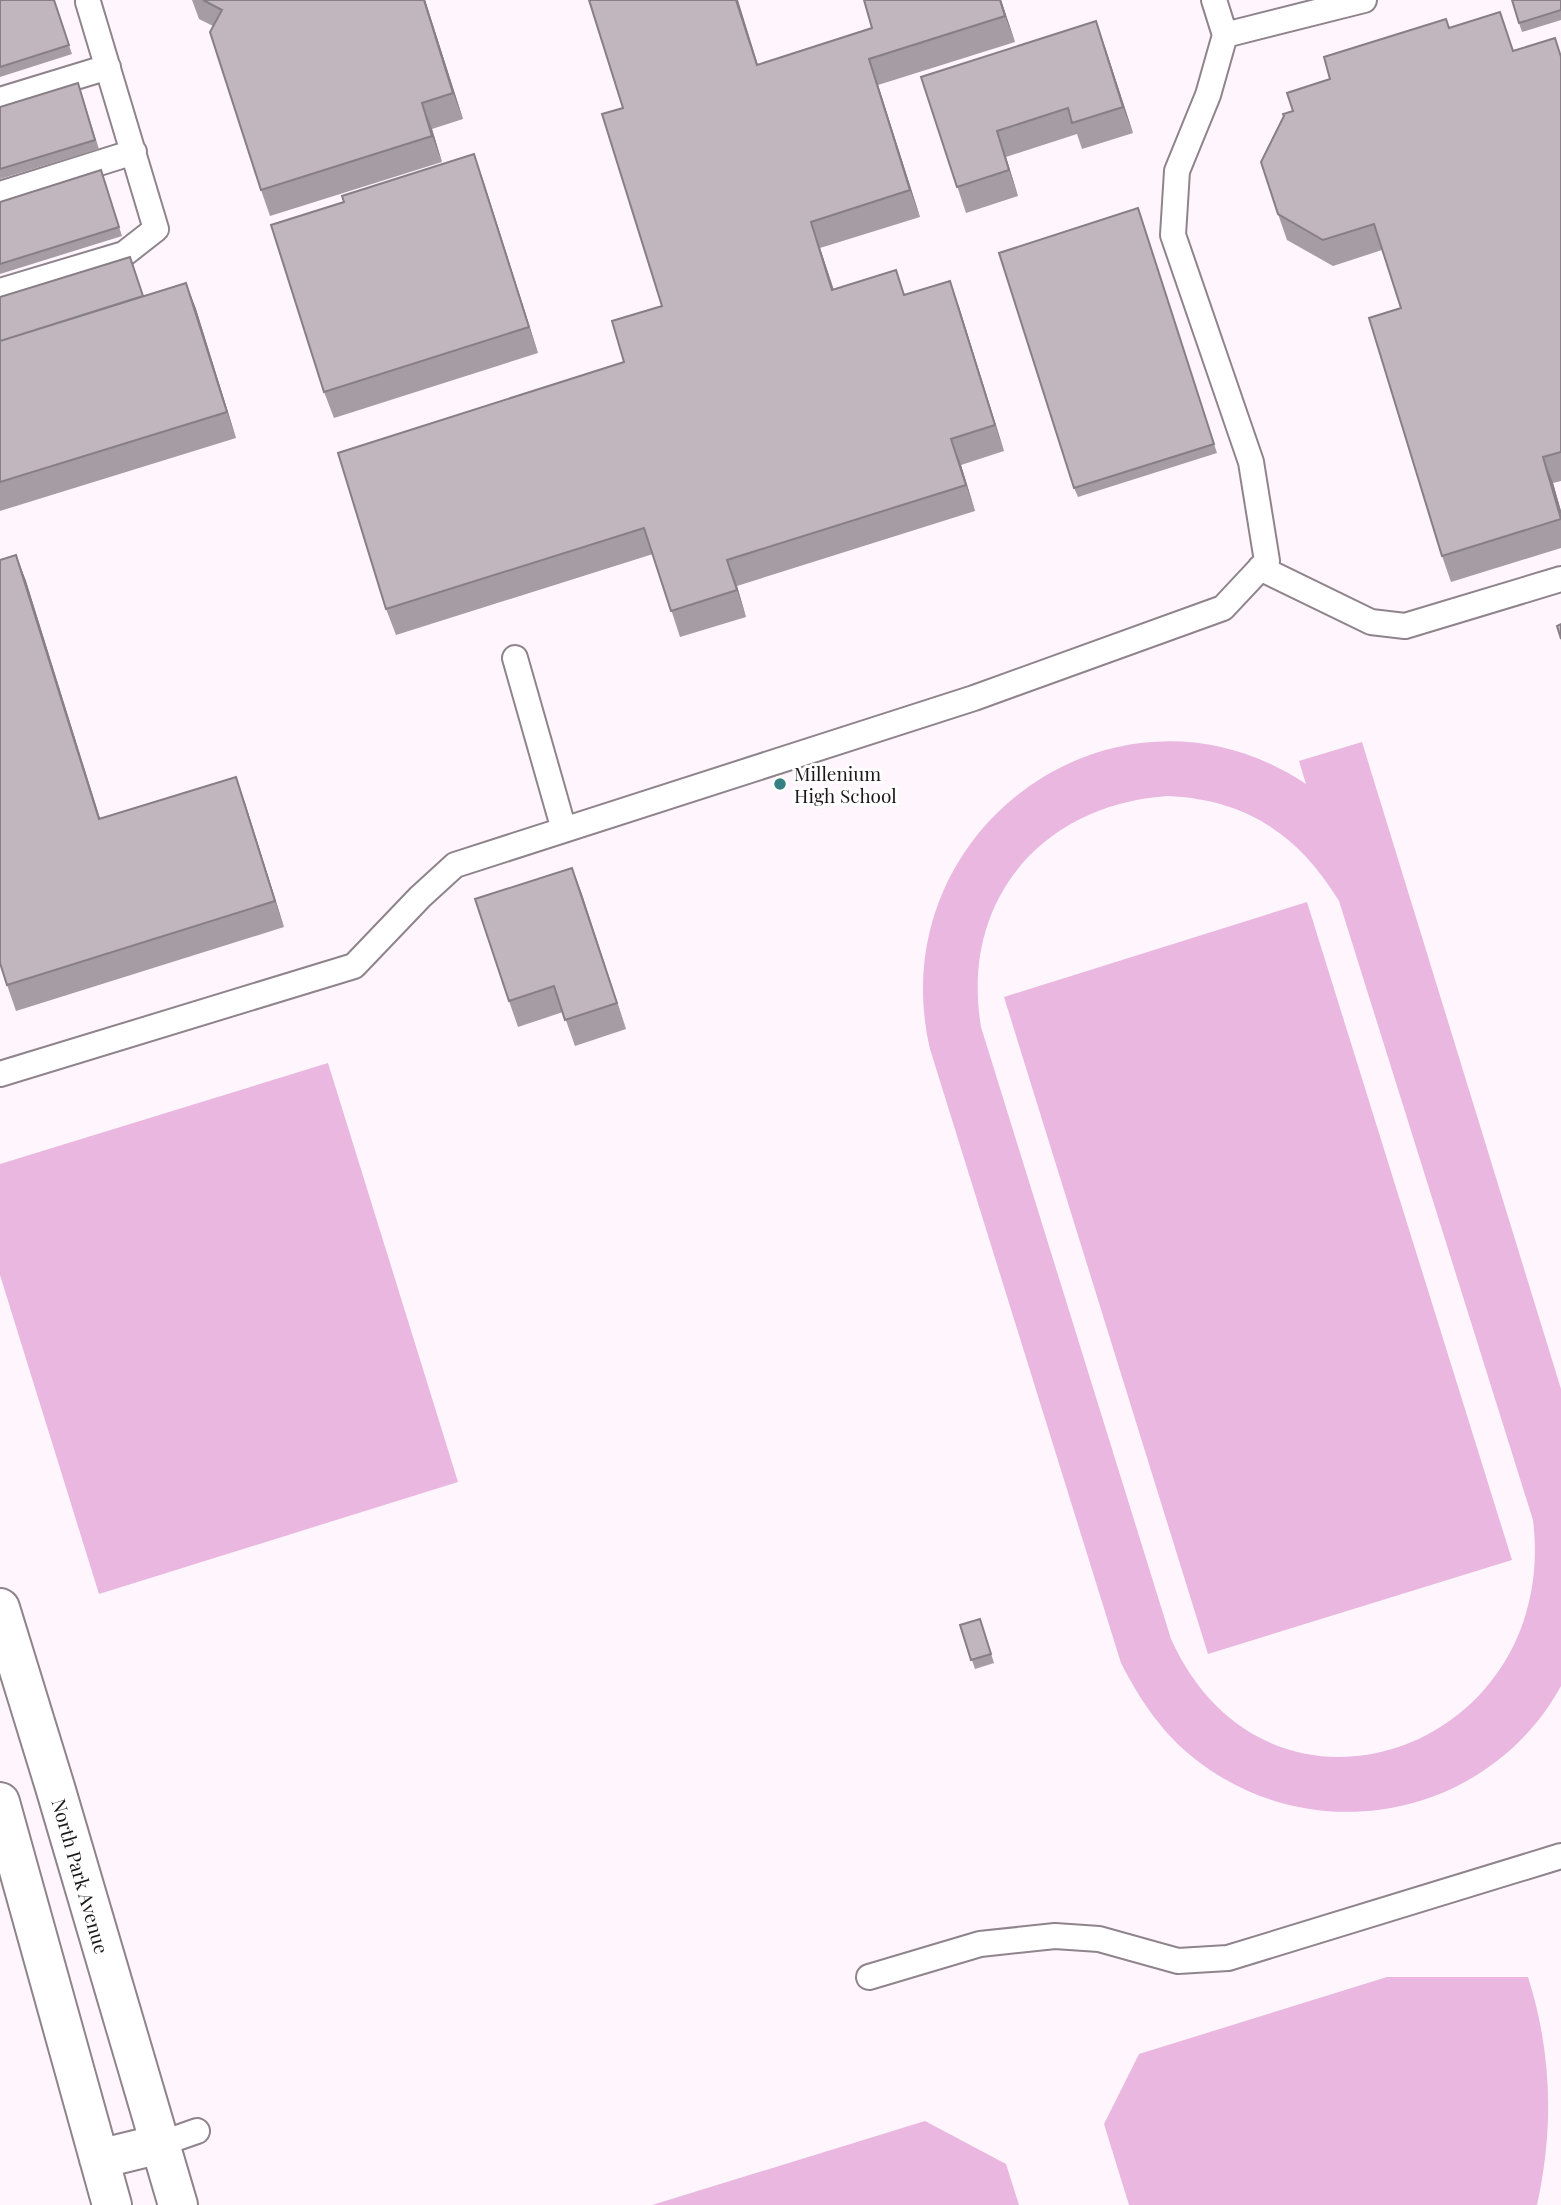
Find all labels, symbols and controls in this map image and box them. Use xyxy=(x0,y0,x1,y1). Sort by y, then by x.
place label: Millenium High School xyxy=(794,760,897,808)
marker: Millenium High School xyxy=(772,776,788,792)
street label: North Park Avenue xyxy=(46,1795,116,1957)

